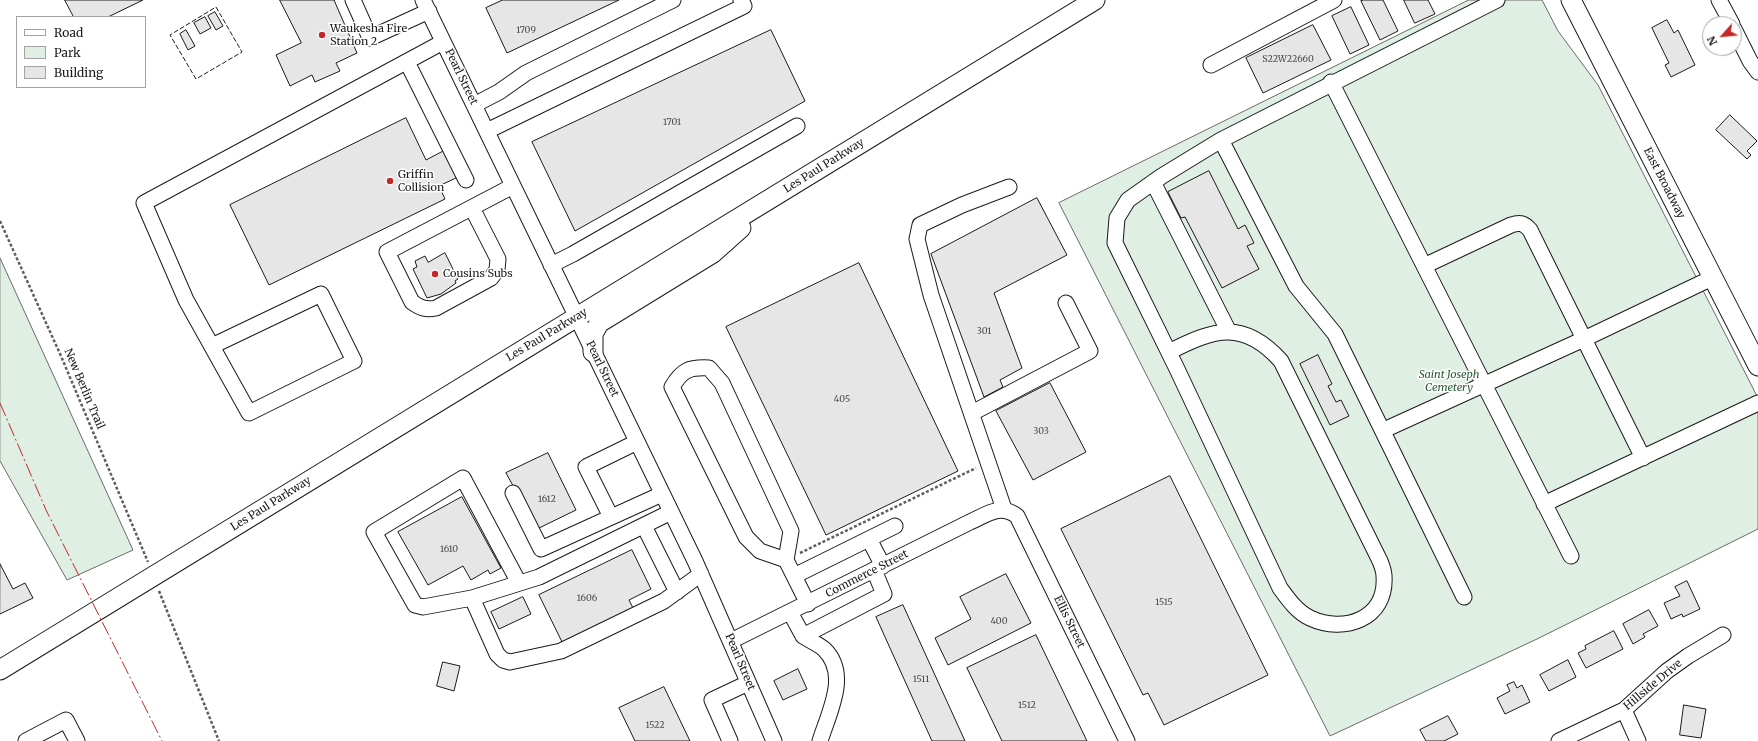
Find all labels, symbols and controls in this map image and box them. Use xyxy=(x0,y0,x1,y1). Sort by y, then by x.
legend xyxy=(16,16,146,88)
north arrow xyxy=(1702,16,1742,56)
place label: Waukesha Fire Station 2 xyxy=(330,22,407,48)
text: Road xyxy=(54,25,83,40)
house number: 1709 xyxy=(516,25,536,35)
marker: Waukesha Fire Station 2 xyxy=(317,30,327,40)
text: N xyxy=(1704,34,1720,48)
text: Park xyxy=(54,45,81,60)
street label: Pearl Street xyxy=(442,47,480,107)
house number: S22W22660 xyxy=(1262,54,1314,64)
text: Building xyxy=(54,65,103,80)
house number: 1701 xyxy=(663,117,681,127)
street label: Les Paul Parkway xyxy=(781,136,867,196)
street label: East Broadway xyxy=(1640,145,1688,221)
place label: Griffin Collision xyxy=(398,168,444,194)
marker: Griffin Collision xyxy=(385,176,395,186)
place label: Cousins Subs xyxy=(443,267,513,281)
marker: Cousins Subs xyxy=(430,269,440,279)
street label: Les Paul Parkway xyxy=(504,306,590,364)
house number: 301 xyxy=(977,326,991,336)
street label: Pearl Street xyxy=(583,339,621,399)
street label: New Berlin Trail xyxy=(61,347,107,431)
park label: Saint Joseph Cemetery xyxy=(1419,368,1479,394)
house number: 405 xyxy=(834,394,850,404)
house number: 303 xyxy=(1033,426,1049,436)
street label: Les Paul Parkway xyxy=(228,474,314,534)
house number: 1612 xyxy=(538,494,556,504)
house number: 1610 xyxy=(440,544,458,554)
street label: Commerce Street xyxy=(823,547,911,601)
house number: 1606 xyxy=(577,593,597,603)
street label: Ellis Street xyxy=(1051,594,1087,650)
house number: 1515 xyxy=(1155,597,1173,607)
house number: 400 xyxy=(990,616,1008,626)
street label: Pearl Street xyxy=(722,631,758,693)
street label: Hillside Drive xyxy=(1621,657,1685,713)
house number: 1511 xyxy=(913,674,929,684)
house number: 1512 xyxy=(1018,700,1036,710)
house number: 1522 xyxy=(645,720,665,730)

